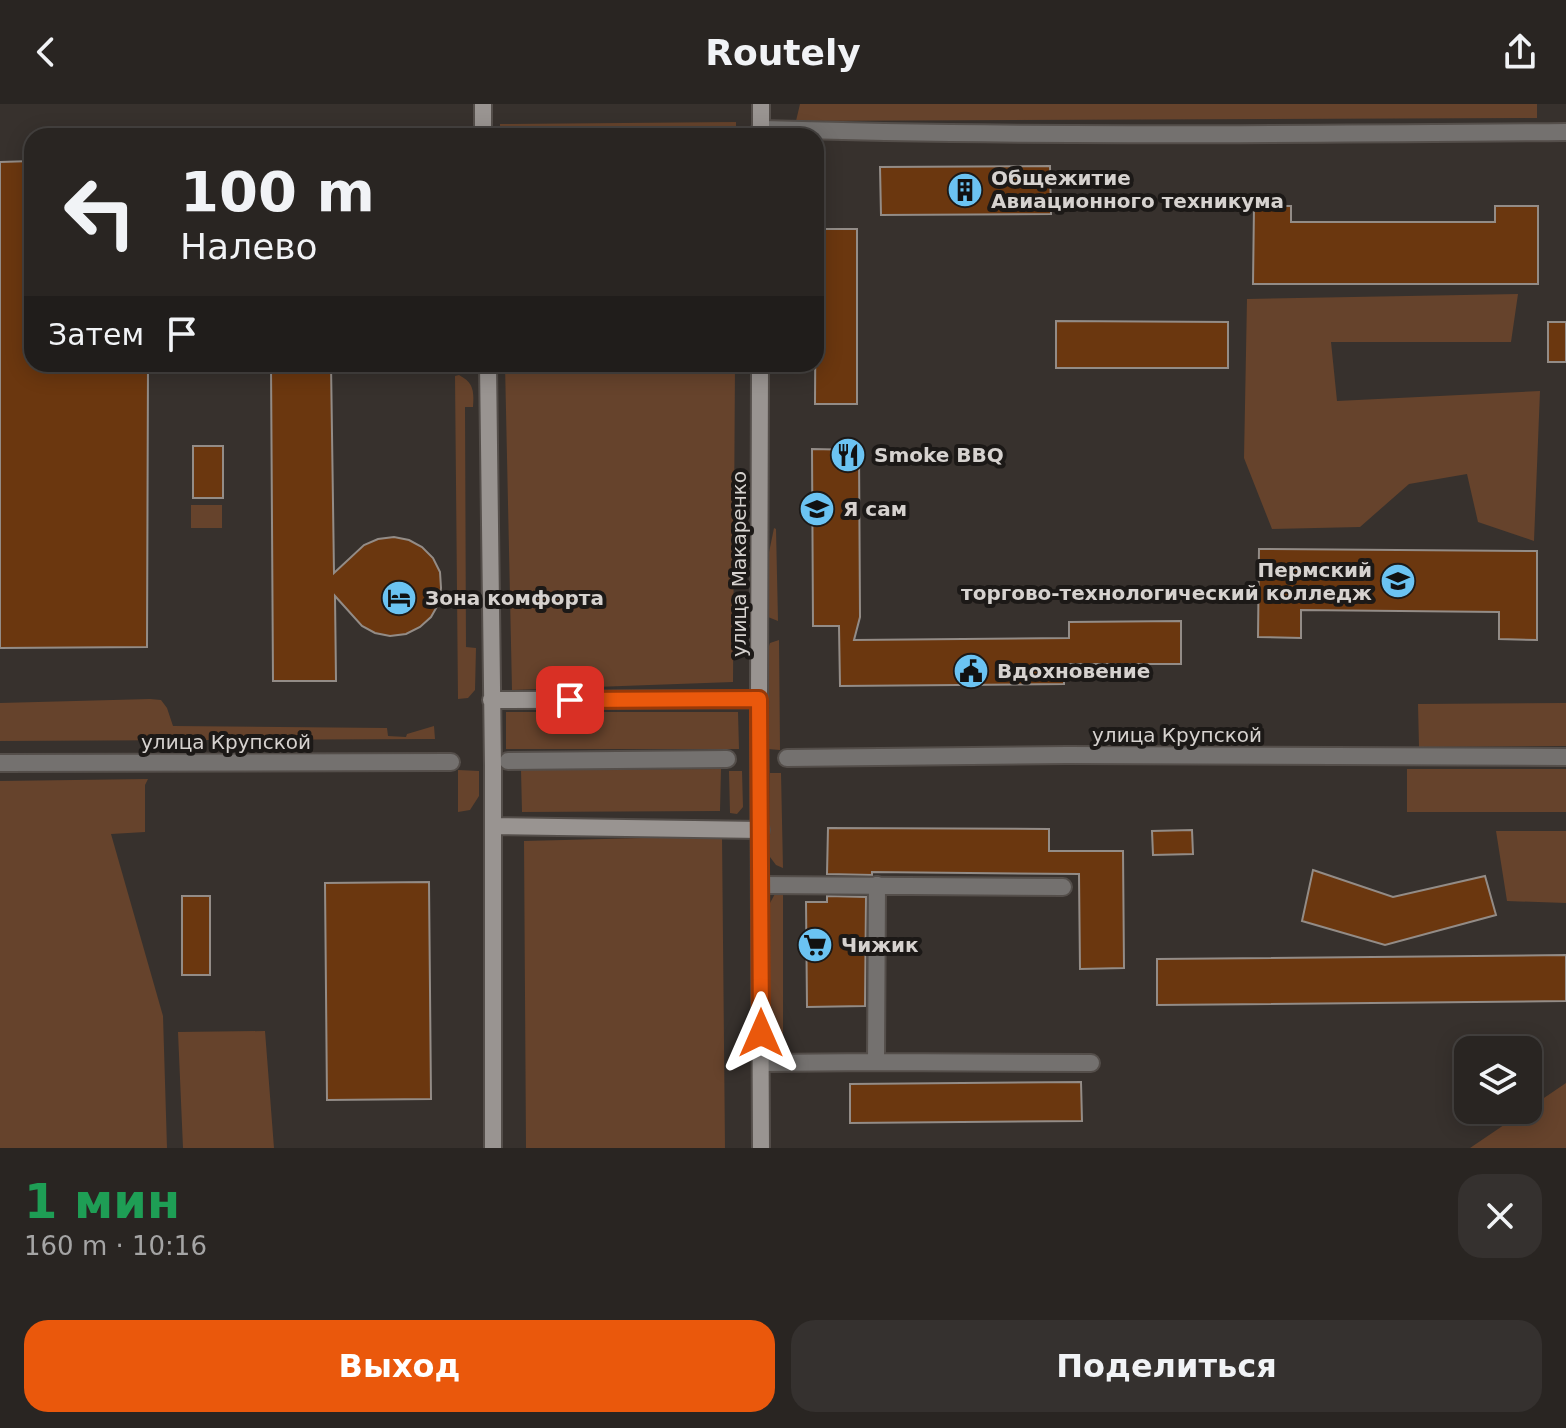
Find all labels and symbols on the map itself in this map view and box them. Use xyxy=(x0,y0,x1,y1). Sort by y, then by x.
place label: Общежитие Авиационного техникума xyxy=(991,166,1284,213)
building icon: Общежитие Авиационного техникума xyxy=(946,171,984,209)
restaurant icon: Smoke BBQ xyxy=(829,436,867,474)
place label: Smoke BBQ xyxy=(874,443,1004,467)
street label: улица Макаренко xyxy=(727,471,751,657)
school or university icon: Я сам xyxy=(798,490,836,528)
place label: Я сам xyxy=(843,497,907,521)
place label: Пермский торгово-технологический колледж xyxy=(961,558,1372,605)
school or university icon: Пермский торгово-технологический колледж xyxy=(1379,562,1417,600)
hotel icon: Зона комфорта xyxy=(380,579,418,617)
place label: Зона комфорта xyxy=(425,586,604,610)
public building icon: Вдохновение xyxy=(952,652,990,690)
place label: Вдохновение xyxy=(997,659,1150,683)
pin xyxy=(536,666,604,734)
street label: улица Крупской xyxy=(1092,723,1262,747)
street label: улица Крупской xyxy=(141,730,311,754)
supermarket icon: Чижик xyxy=(796,926,834,964)
place label: Чижик xyxy=(841,933,919,957)
position arrow xyxy=(719,991,803,1075)

